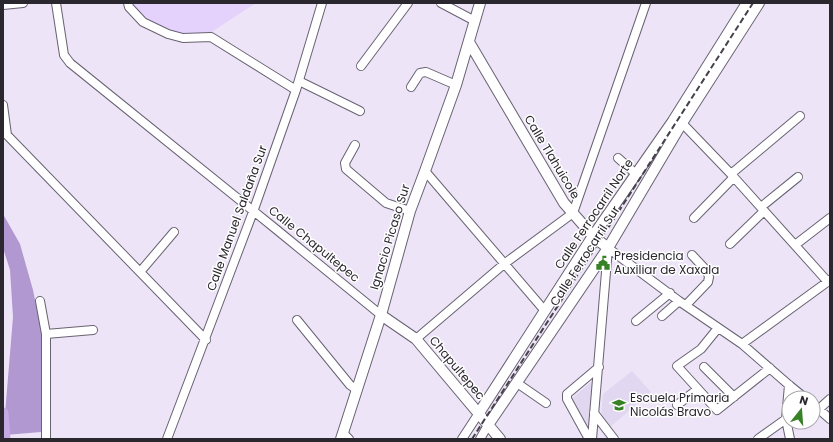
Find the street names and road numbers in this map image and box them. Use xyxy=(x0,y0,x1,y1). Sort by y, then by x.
street label: Calle Tlahuicole xyxy=(521,112,584,202)
street label: Calle Manuel Saldaña Sur xyxy=(202,142,271,293)
street label: Calle Ferrocarril Norte xyxy=(550,155,637,272)
street label: Ignacio Picaso Sur xyxy=(365,181,414,292)
street label: Calle Chapultepec xyxy=(265,202,363,286)
street label: Calle Ferrocarril Sur xyxy=(546,202,624,309)
street label: Chapultepec xyxy=(426,332,489,403)

